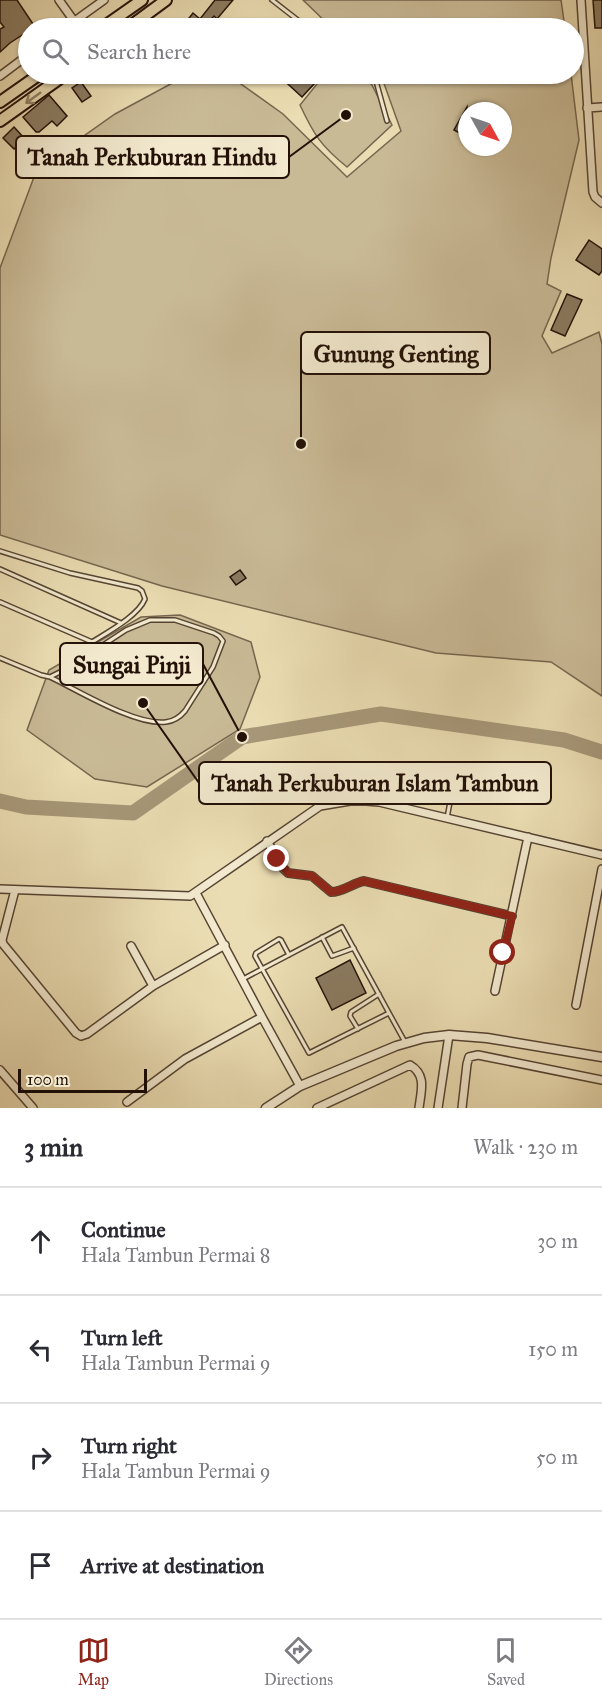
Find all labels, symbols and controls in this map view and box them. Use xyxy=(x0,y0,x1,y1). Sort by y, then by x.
search box xyxy=(18,18,584,84)
icon: search xyxy=(39,35,72,68)
text: Search here xyxy=(87,38,191,65)
one-way arrow xyxy=(26,91,42,104)
north arrow xyxy=(458,102,512,156)
callout: Tanah Perkuburan Hindu xyxy=(16,136,289,178)
text: Tanah Perkuburan Hindu xyxy=(26,142,277,172)
callout: Gunung Genting xyxy=(301,332,490,374)
text: Gunung Genting xyxy=(314,339,479,369)
callout: Sungai Pinji xyxy=(60,643,203,685)
text: Sungai Pinji xyxy=(73,650,192,680)
callout: Tanah Perkuburan Islam Tambun xyxy=(199,762,551,804)
text: Tanah Perkuburan Islam Tambun xyxy=(210,768,539,798)
route end xyxy=(263,845,289,871)
route start xyxy=(489,939,515,965)
scale bar xyxy=(18,1066,147,1094)
text: 100 m xyxy=(27,1070,69,1089)
text: 3 min xyxy=(24,1131,83,1163)
text: Walk · 230 m xyxy=(473,1135,578,1159)
text: Continue xyxy=(81,1216,166,1243)
icon: ahead xyxy=(24,1225,57,1258)
text: 30 m xyxy=(537,1229,578,1253)
text: Hala Tambun Permai 8 xyxy=(81,1243,270,1267)
text: Turn left xyxy=(81,1324,163,1351)
icon: left xyxy=(24,1333,57,1366)
text: 150 m xyxy=(528,1337,578,1361)
text: Hala Tambun Permai 9 xyxy=(81,1351,271,1375)
text: Turn right xyxy=(81,1432,177,1459)
icon: right xyxy=(24,1441,57,1474)
text: 50 m xyxy=(536,1445,578,1469)
text: Hala Tambun Permai 9 xyxy=(81,1459,271,1483)
icon: arrive xyxy=(24,1549,57,1582)
text: Arrive at destination xyxy=(81,1552,264,1579)
tab: Map xyxy=(77,1634,110,1689)
tab: Directions xyxy=(264,1634,333,1689)
tab: Saved xyxy=(487,1634,525,1689)

